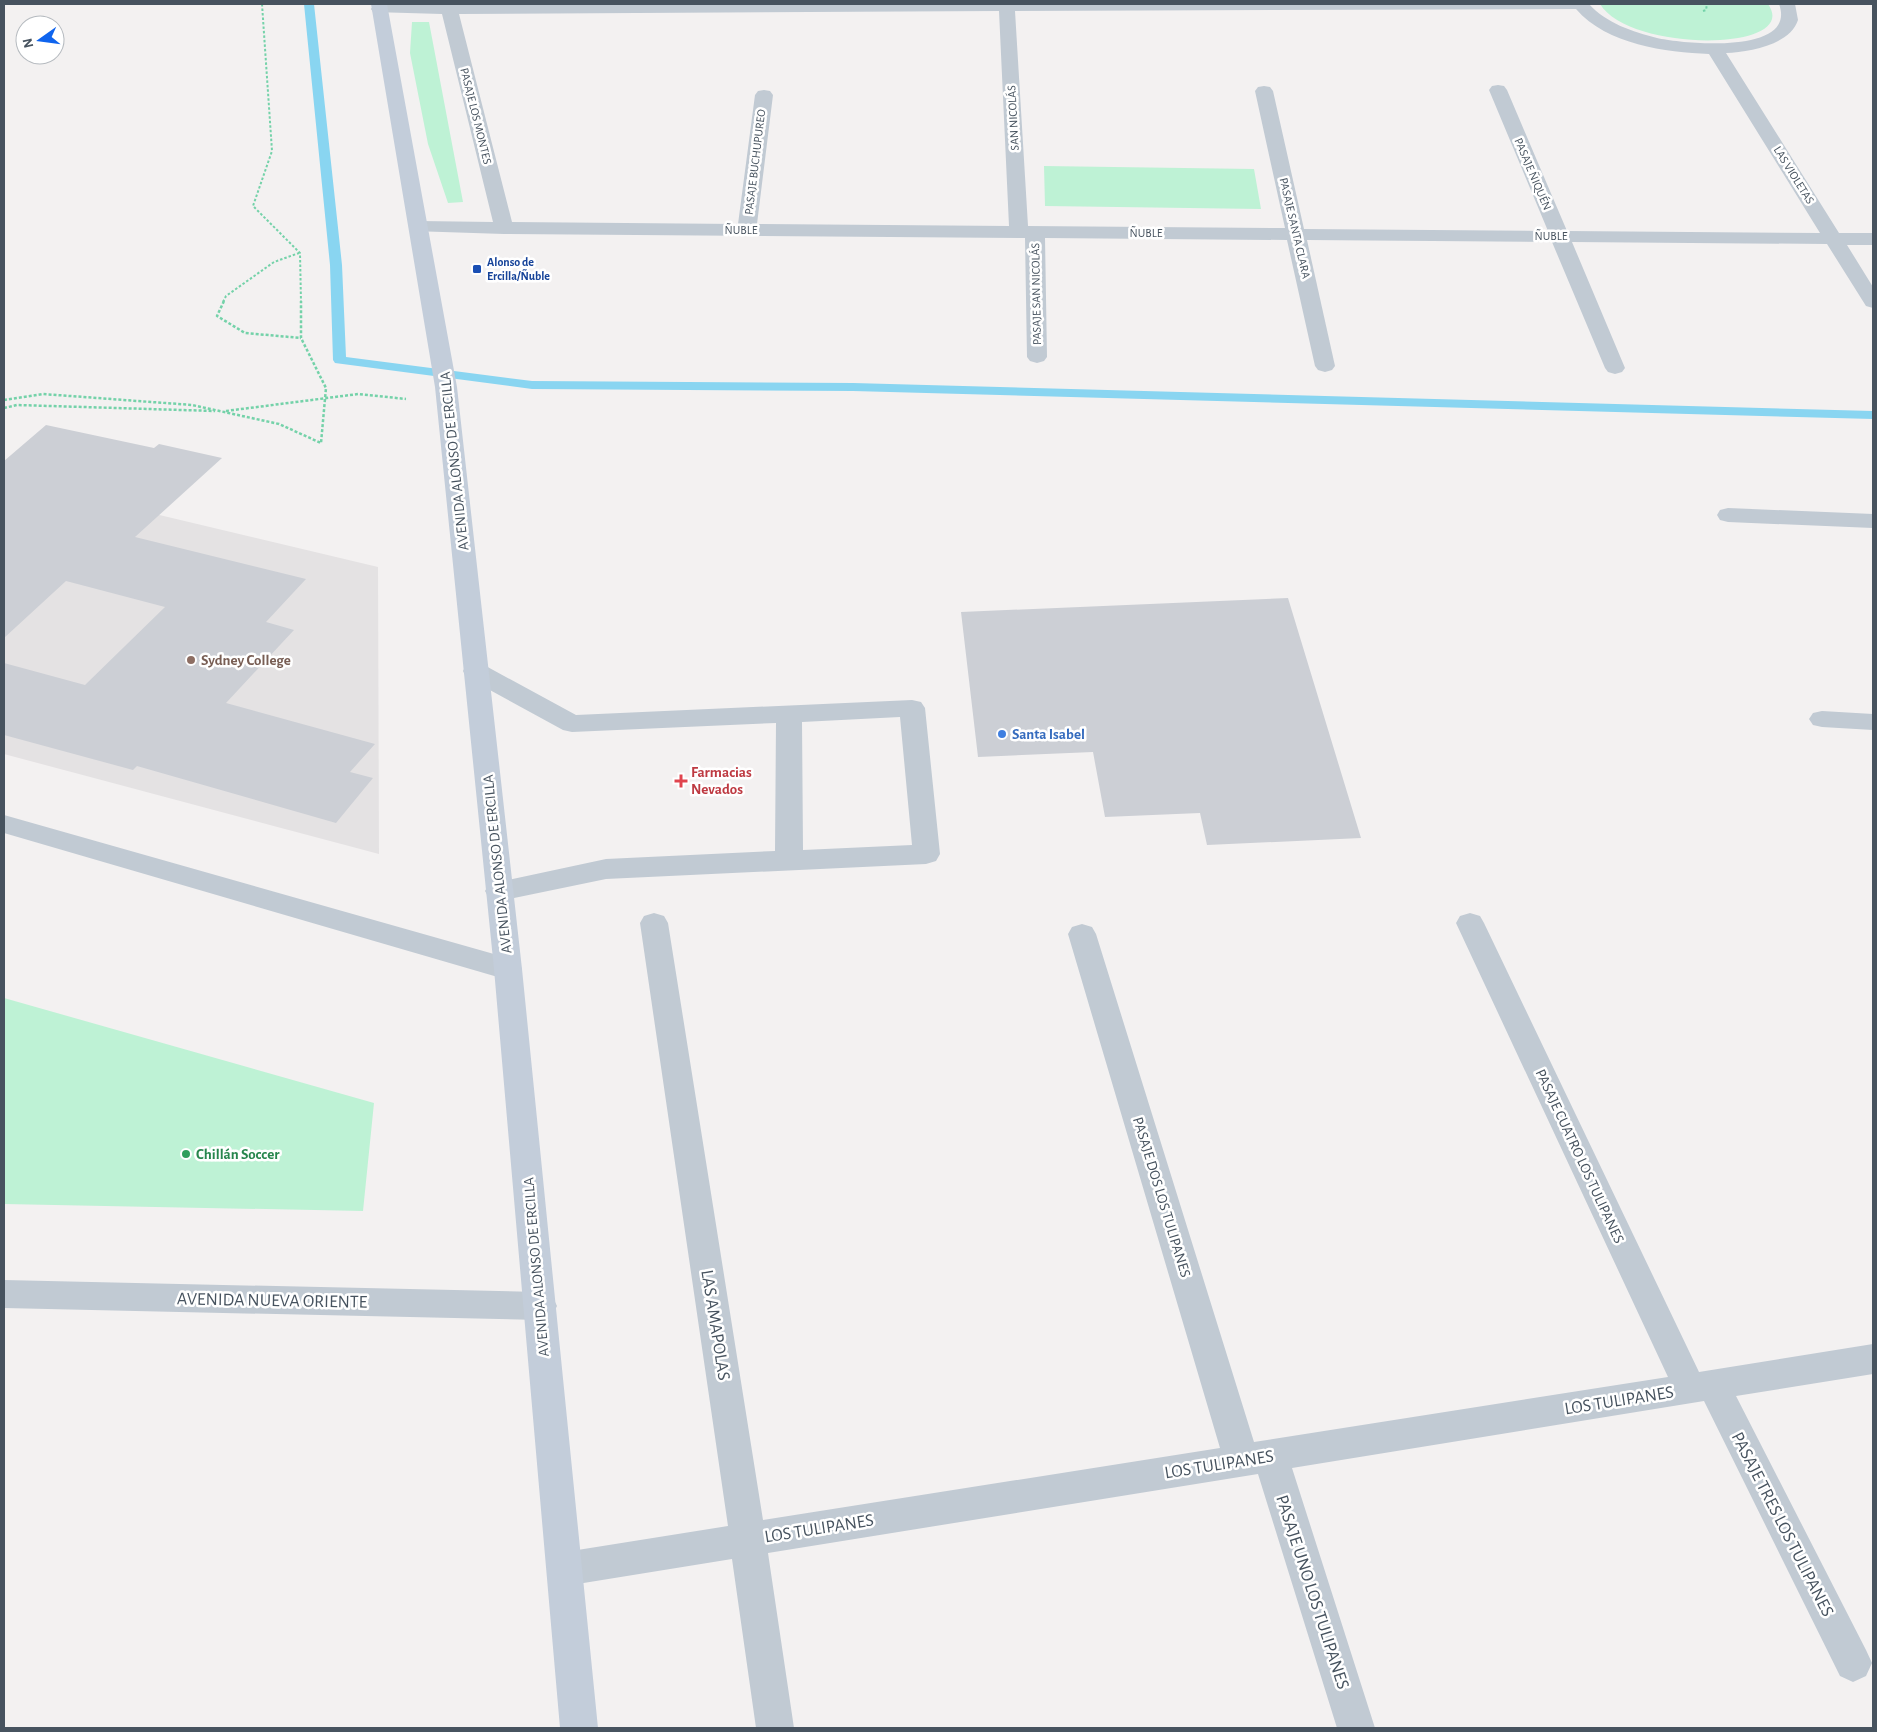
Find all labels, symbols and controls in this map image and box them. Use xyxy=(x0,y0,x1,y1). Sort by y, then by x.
north arrow xyxy=(15,15,65,65)
text: N xyxy=(20,36,36,49)
street label: PASAJE LOS MONTES xyxy=(458,67,494,166)
street label: SAN NICOLÁS xyxy=(1004,85,1021,151)
street label: PASAJE BUCHUPUREO xyxy=(743,108,767,215)
street label: PASAJE ÑIQUÉN xyxy=(1512,135,1555,212)
street label: LAS VIOLETAS xyxy=(1772,144,1817,206)
street label: PASAJE SANTA CLARA xyxy=(1278,176,1312,280)
street label: ÑUBLE xyxy=(725,222,758,236)
street label: ÑUBLE xyxy=(1130,225,1163,239)
street label: ÑUBLE xyxy=(1535,228,1568,242)
street label: PASAJE SAN NICOLÁS xyxy=(1028,243,1043,345)
place label: Alonso de Ercilla/Ñuble xyxy=(487,256,550,282)
marker: Alonso de Ercilla/Ñuble xyxy=(471,263,483,275)
street label: AVENIDA ALONSO DE ERCILLA xyxy=(438,370,471,551)
place label: Sydney College xyxy=(201,653,291,668)
marker: Sydney College xyxy=(185,654,197,666)
place label: Santa Isabel xyxy=(1012,727,1085,742)
marker: Santa Isabel xyxy=(996,728,1008,740)
place label: Farmacias Nevados xyxy=(691,765,752,797)
street label: AVENIDA ALONSO DE ERCILLA xyxy=(481,773,514,954)
marker: Farmacias Nevados xyxy=(675,775,687,787)
street label: PASAJE CUATRO LOS TULIPANES xyxy=(1533,1067,1627,1246)
street label: PASAJE DOS LOS TULIPANES xyxy=(1130,1115,1193,1279)
place label: Chillán Soccer xyxy=(196,1147,280,1162)
marker: Chillán Soccer xyxy=(180,1148,192,1160)
street label: AVENIDA ALONSO DE ERCILLA xyxy=(521,1176,552,1357)
street label: LAS AMAPOLAS xyxy=(697,1269,733,1382)
street label: AVENIDA NUEVA ORIENTE xyxy=(177,1290,368,1312)
street label: LOS TULIPANES xyxy=(1563,1383,1675,1419)
street label: PASAJE TRES LOS TULIPANES xyxy=(1728,1429,1837,1620)
street label: LOS TULIPANES xyxy=(1163,1447,1275,1483)
street label: PASAJE UNO LOS TULIPANES xyxy=(1272,1493,1352,1692)
street label: LOS TULIPANES xyxy=(763,1511,875,1547)

